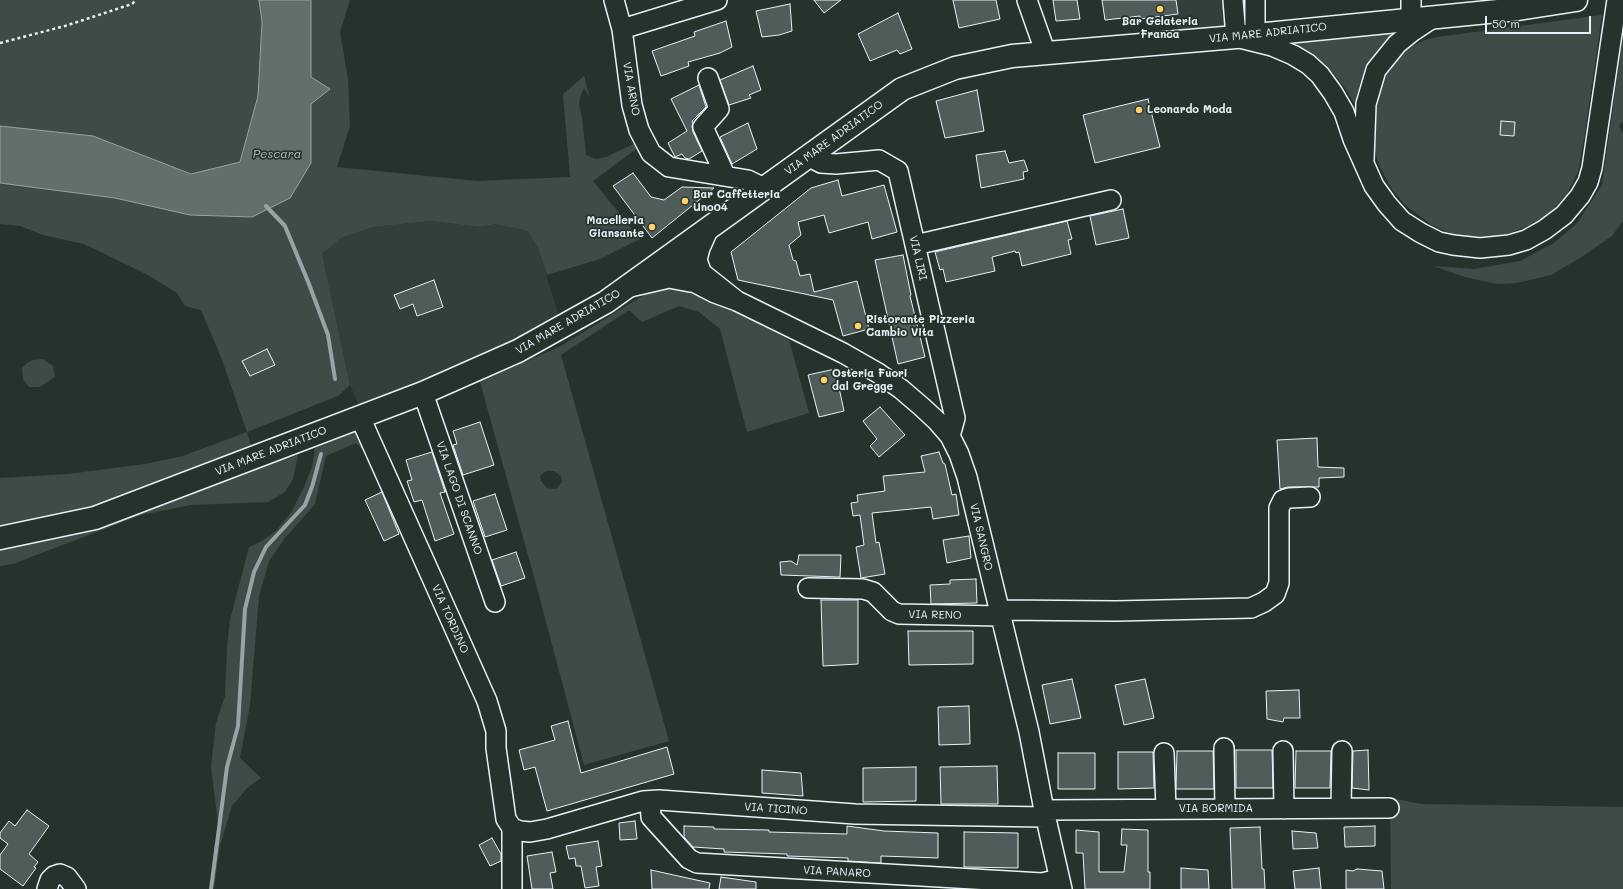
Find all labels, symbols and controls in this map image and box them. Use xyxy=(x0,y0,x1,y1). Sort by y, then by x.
marker: Bar Gelateria Franca xyxy=(1155,4,1165,14)
scale bar xyxy=(1487,8,1593,34)
place label: Bar Gelateria Franca xyxy=(1122,15,1198,41)
text: 50 m xyxy=(1492,15,1520,31)
street label: VIA MARE ADRIATICO xyxy=(1208,20,1328,46)
street label: VIA ARNO xyxy=(620,61,642,117)
street label: VIA MARE ADRIATICO xyxy=(782,98,886,178)
place label: Leonardo Moda xyxy=(1147,103,1232,117)
marker: Leonardo Moda xyxy=(1134,105,1144,115)
water label: Pescara xyxy=(253,147,301,161)
place label: Bar Caffetteria Uno04 xyxy=(693,188,780,214)
marker: Bar Caffetteria Uno04 xyxy=(680,196,690,206)
place label: Macelleria Giansante xyxy=(587,214,644,240)
marker: Macelleria Giansante xyxy=(647,222,657,232)
street label: VIA LIRI xyxy=(906,234,930,282)
street label: VIA MARE ADRIATICO xyxy=(513,287,623,357)
place label: Ristorante Pizzeria Cambio Vita xyxy=(866,313,975,339)
marker: Ristorante Pizzeria Cambio Vita xyxy=(853,321,863,331)
place label: Osteria Fuori dal Gregge xyxy=(832,367,908,393)
marker: Osteria Fuori dal Gregge xyxy=(819,375,829,385)
street label: VIA MARE ADRIATICO xyxy=(213,424,329,478)
street label: VIA LAGO DI SCANNO xyxy=(433,439,485,557)
street label: VIA SANGRO xyxy=(967,502,995,572)
street label: VIA TORDINO xyxy=(429,582,471,656)
street label: VIA RENO xyxy=(908,608,962,622)
street label: VIA TICINO xyxy=(744,800,808,818)
street label: VIA BORMIDA xyxy=(1179,802,1253,816)
street label: VIA PANARO xyxy=(803,864,871,880)

